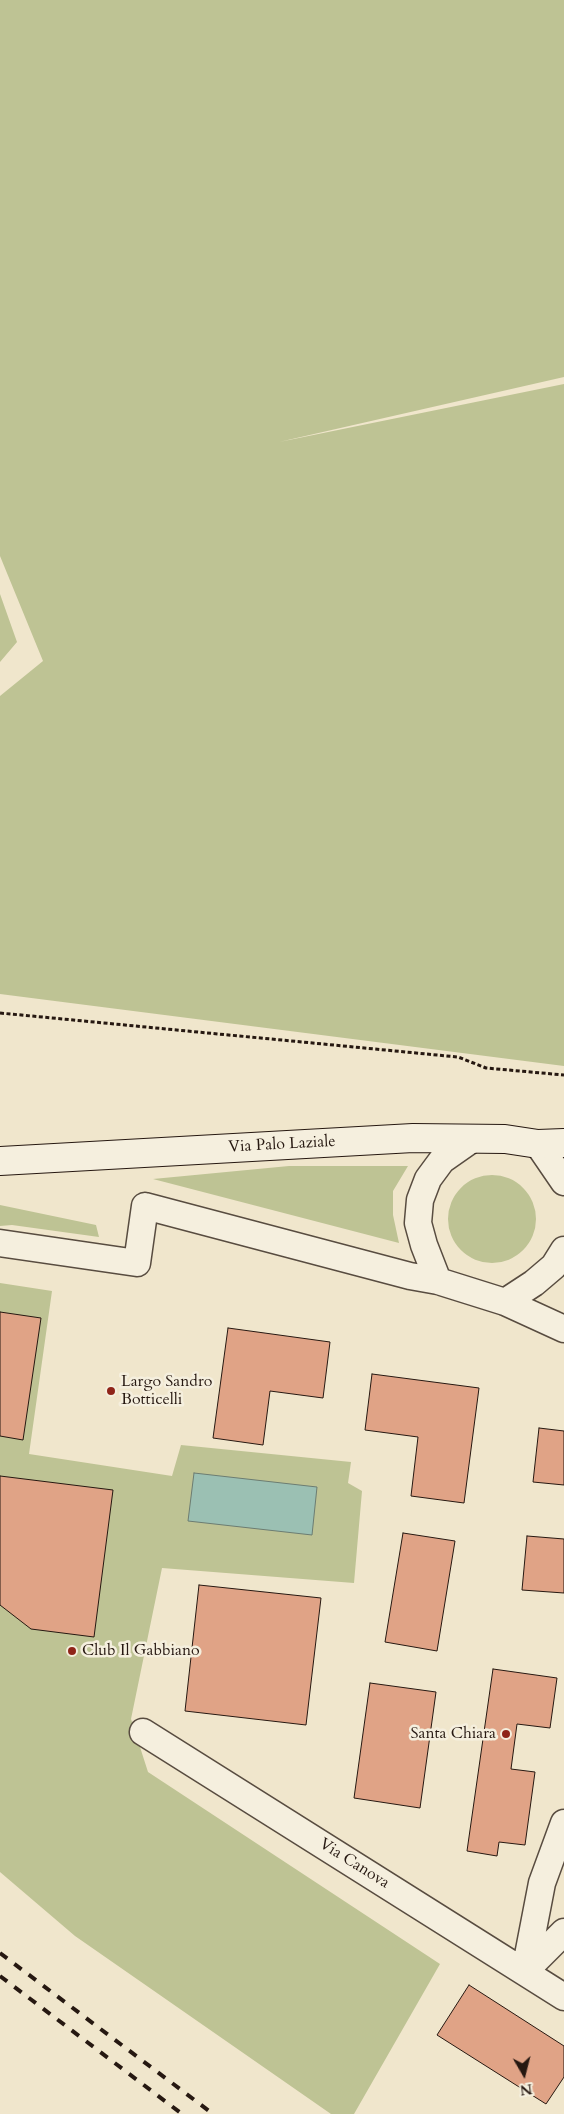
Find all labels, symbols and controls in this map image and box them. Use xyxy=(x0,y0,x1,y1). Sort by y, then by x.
street label: Via Palo Laziale xyxy=(228,1133,336,1157)
place label: Largo Sandro Botticelli xyxy=(121,1372,212,1410)
marker: Largo Sandro Botticelli xyxy=(105,1385,117,1397)
place label: Club Il Gabbiano xyxy=(82,1641,200,1661)
marker: Club Il Gabbiano xyxy=(66,1645,78,1657)
place label: Santa Chiara xyxy=(411,1724,496,1744)
marker: Santa Chiara xyxy=(500,1728,512,1740)
street label: Via Canova xyxy=(315,1835,393,1893)
north arrow xyxy=(499,2049,549,2099)
text: N xyxy=(519,2079,533,2100)

